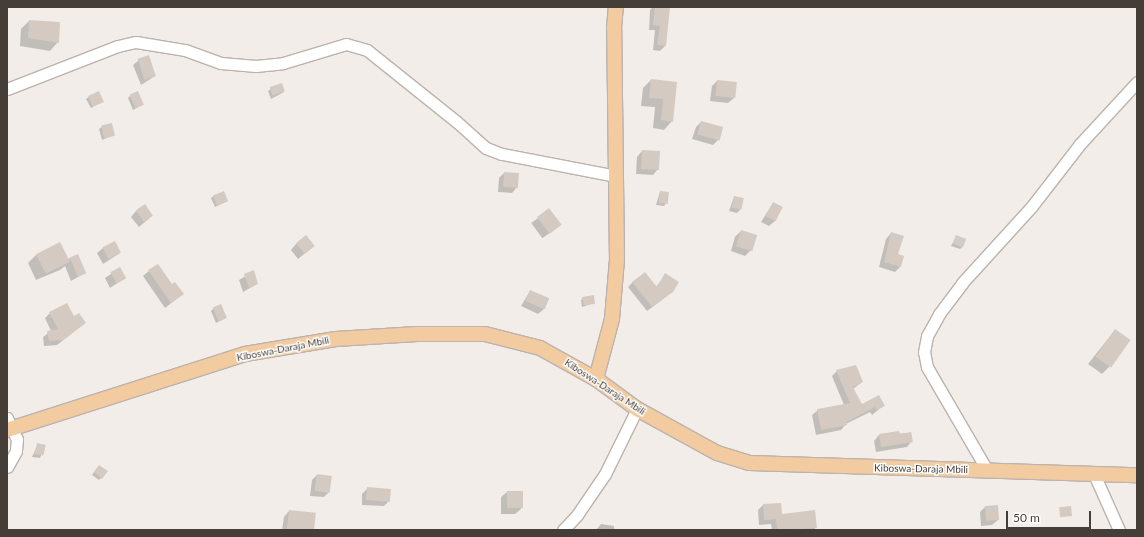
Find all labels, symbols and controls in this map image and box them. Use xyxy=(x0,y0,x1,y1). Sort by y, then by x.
street label: Kiboswa-Daraja Mbili xyxy=(236,334,330,364)
street label: Kiboswa-Daraja Mbili xyxy=(562,356,648,418)
street label: Kiboswa-Daraja Mbili xyxy=(874,462,968,476)
scale bar xyxy=(1008,503,1093,529)
text: 50 m xyxy=(1013,510,1040,525)

